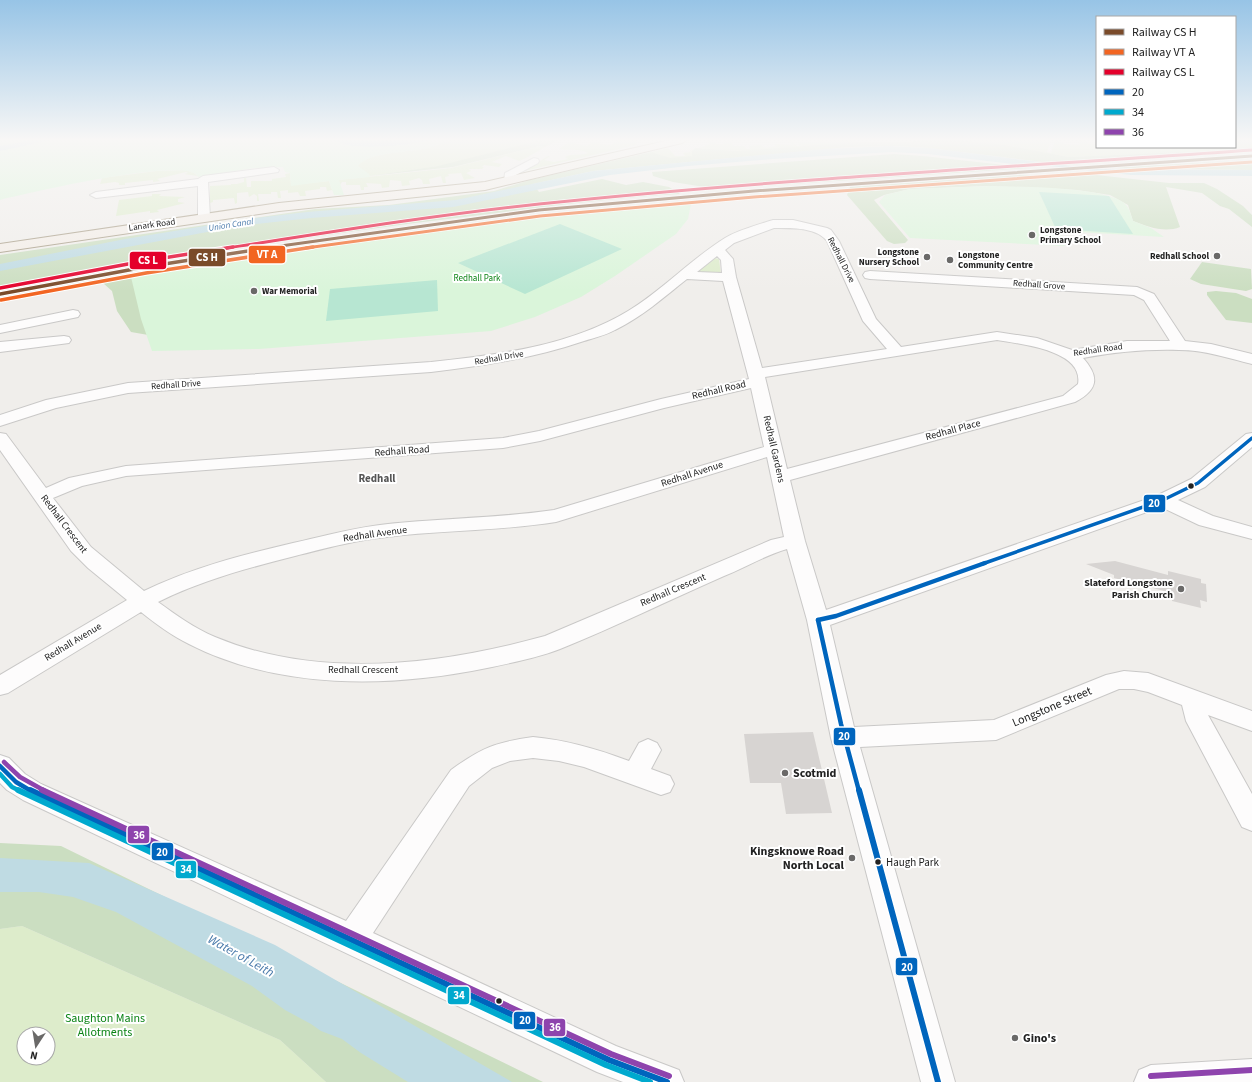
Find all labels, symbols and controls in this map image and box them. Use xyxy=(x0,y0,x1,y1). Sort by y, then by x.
legend xyxy=(1096,16,1236,148)
text: Railway CS H xyxy=(1132,24,1197,41)
text: Railway VT A xyxy=(1132,44,1195,61)
text: Railway CS L xyxy=(1132,64,1195,81)
text: 20 xyxy=(1132,84,1144,101)
text: 34 xyxy=(1132,104,1144,121)
text: 36 xyxy=(1132,124,1144,141)
street label: Lanark Road xyxy=(128,215,176,235)
water label: Union Canal xyxy=(208,215,255,235)
place label: Longstone Primary School xyxy=(1040,224,1101,247)
marker: Longstone Primary School xyxy=(1027,230,1037,240)
street label: Redhall Drive xyxy=(824,235,858,286)
line badge: VT A xyxy=(248,245,286,264)
place label: Longstone Nursery School xyxy=(859,246,919,269)
text: VT A xyxy=(256,247,278,262)
line badge: CS H xyxy=(188,248,226,267)
place label: Longstone Community Centre xyxy=(958,249,1033,272)
text: CS H xyxy=(196,250,218,265)
place label: Redhall School xyxy=(1150,250,1209,263)
line badge: CS L xyxy=(129,251,167,270)
marker: Redhall School xyxy=(1212,251,1222,261)
marker: Longstone Nursery School xyxy=(922,252,932,262)
text: CS L xyxy=(138,253,158,268)
marker: Longstone Community Centre xyxy=(945,255,955,265)
park label: Redhall Park xyxy=(453,272,501,285)
street label: Redhall Grove xyxy=(1012,277,1066,293)
place label: War Memorial xyxy=(262,285,317,298)
marker: War Memorial xyxy=(249,286,259,296)
street label: Redhall Road xyxy=(1073,340,1123,360)
street label: Redhall Drive xyxy=(473,347,525,369)
street label: Redhall Drive xyxy=(151,377,202,393)
street label: Redhall Road xyxy=(691,377,747,403)
street label: Redhall Gardens xyxy=(759,414,789,484)
street label: Redhall Place xyxy=(924,416,982,444)
street label: Redhall Road xyxy=(374,442,430,460)
street label: Redhall Avenue xyxy=(659,457,725,491)
district label: Redhall xyxy=(358,471,396,486)
unlabelled marker xyxy=(1186,481,1196,491)
street label: Redhall Crescent xyxy=(37,492,91,557)
line badge: 20 xyxy=(1143,494,1166,513)
text: 20 xyxy=(1148,496,1160,511)
street label: Redhall Avenue xyxy=(342,523,408,545)
street label: Redhall Crescent xyxy=(638,570,709,610)
place label: Slateford Longstone Parish Church xyxy=(1084,576,1173,602)
marker: Slateford Longstone Parish Church xyxy=(1176,584,1186,594)
street label: Redhall Avenue xyxy=(42,619,104,665)
street label: Redhall Crescent xyxy=(328,663,399,677)
street label: Longstone Street xyxy=(1010,683,1094,731)
line badge: 20 xyxy=(833,727,856,746)
text: 20 xyxy=(838,729,850,744)
place label: Scotmid xyxy=(793,765,836,782)
marker: Scotmid xyxy=(780,768,790,778)
line badge: 36 xyxy=(127,825,150,844)
text: 36 xyxy=(133,828,145,843)
line badge: 20 xyxy=(151,842,174,861)
place label: Kingsknowe Road North Local xyxy=(750,843,845,874)
text: 20 xyxy=(156,845,168,860)
marker: Kingsknowe Road North Local xyxy=(847,853,857,863)
place label: Haugh Park xyxy=(886,855,940,870)
marker: Haugh Park xyxy=(873,857,883,867)
line badge: 34 xyxy=(175,860,197,879)
text: 34 xyxy=(180,862,192,877)
water label: Water of Leith xyxy=(205,930,278,982)
line badge: 20 xyxy=(895,957,918,976)
text: 20 xyxy=(901,960,913,975)
line badge: 34 xyxy=(447,986,470,1005)
text: 34 xyxy=(453,988,465,1003)
unlabelled marker xyxy=(494,996,504,1006)
park label: Saughton Mains Allotments xyxy=(65,1010,145,1041)
line badge: 20 xyxy=(513,1011,536,1030)
text: 20 xyxy=(519,1013,531,1028)
line badge: 36 xyxy=(543,1018,566,1037)
text: 36 xyxy=(549,1020,561,1035)
north arrow xyxy=(16,1026,56,1066)
place label: Gino's xyxy=(1023,1030,1056,1047)
marker: Gino's xyxy=(1010,1033,1020,1043)
text: N xyxy=(29,1047,39,1063)

